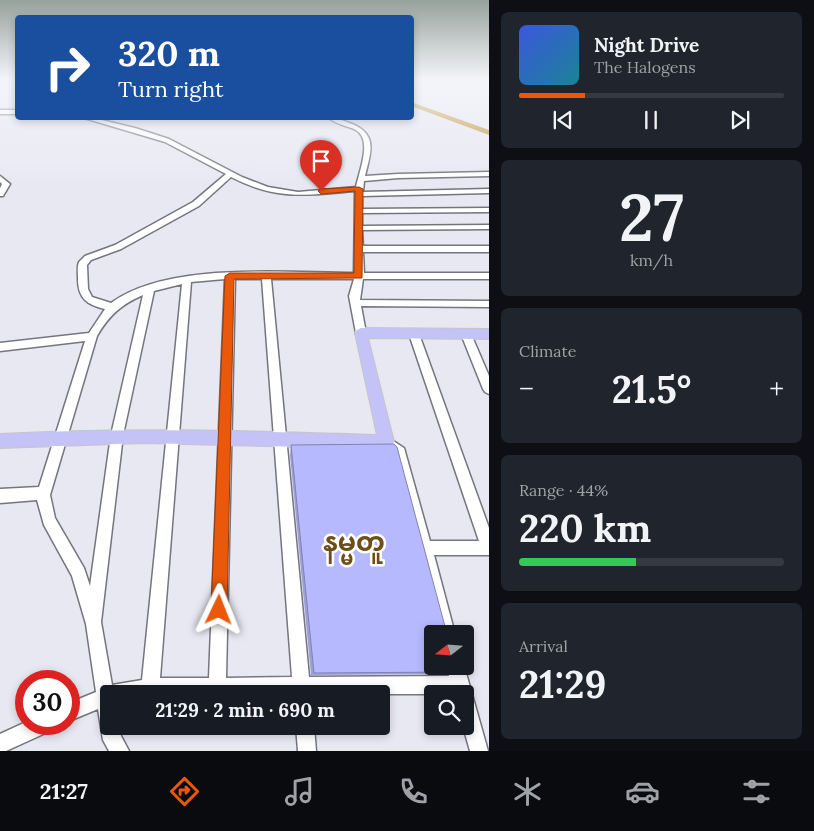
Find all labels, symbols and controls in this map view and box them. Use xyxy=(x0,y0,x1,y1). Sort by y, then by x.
text: 320 m xyxy=(118,31,220,76)
text: Night Drive xyxy=(594,33,699,57)
icon: right xyxy=(35,35,100,100)
text: The Halogens xyxy=(594,57,696,77)
text: Turn right xyxy=(118,75,223,103)
icon: previous xyxy=(549,106,577,134)
icon: pause xyxy=(637,106,665,134)
icon: next xyxy=(726,106,754,134)
pin xyxy=(300,140,342,191)
icon: arrive xyxy=(307,147,335,175)
text: 27 xyxy=(619,176,684,259)
text: km/h xyxy=(630,250,673,270)
text: Climate xyxy=(519,341,576,361)
text: 21.5° xyxy=(612,365,691,413)
text: − xyxy=(519,371,534,407)
text: + xyxy=(769,371,784,407)
text: Range · 44% xyxy=(519,480,608,500)
text: 220 km xyxy=(519,504,651,552)
district label: နမ္မတူ xyxy=(323,525,385,565)
position arrow xyxy=(192,583,244,635)
north arrow xyxy=(424,625,474,675)
map controls xyxy=(424,625,474,735)
text: Arrival xyxy=(519,636,568,656)
text: 21:29 xyxy=(519,660,606,708)
speed limit sign: 30 xyxy=(15,670,80,735)
button: search xyxy=(424,685,474,735)
text: 21:29 · 2 min · 690 m xyxy=(155,698,335,722)
icon: directions xyxy=(167,774,202,809)
icon: music xyxy=(282,774,317,809)
icon: phone xyxy=(396,774,431,809)
icon: climate xyxy=(510,774,545,809)
icon: car xyxy=(625,774,660,809)
icon: filters xyxy=(739,774,774,809)
text: 21:27 xyxy=(40,777,88,805)

